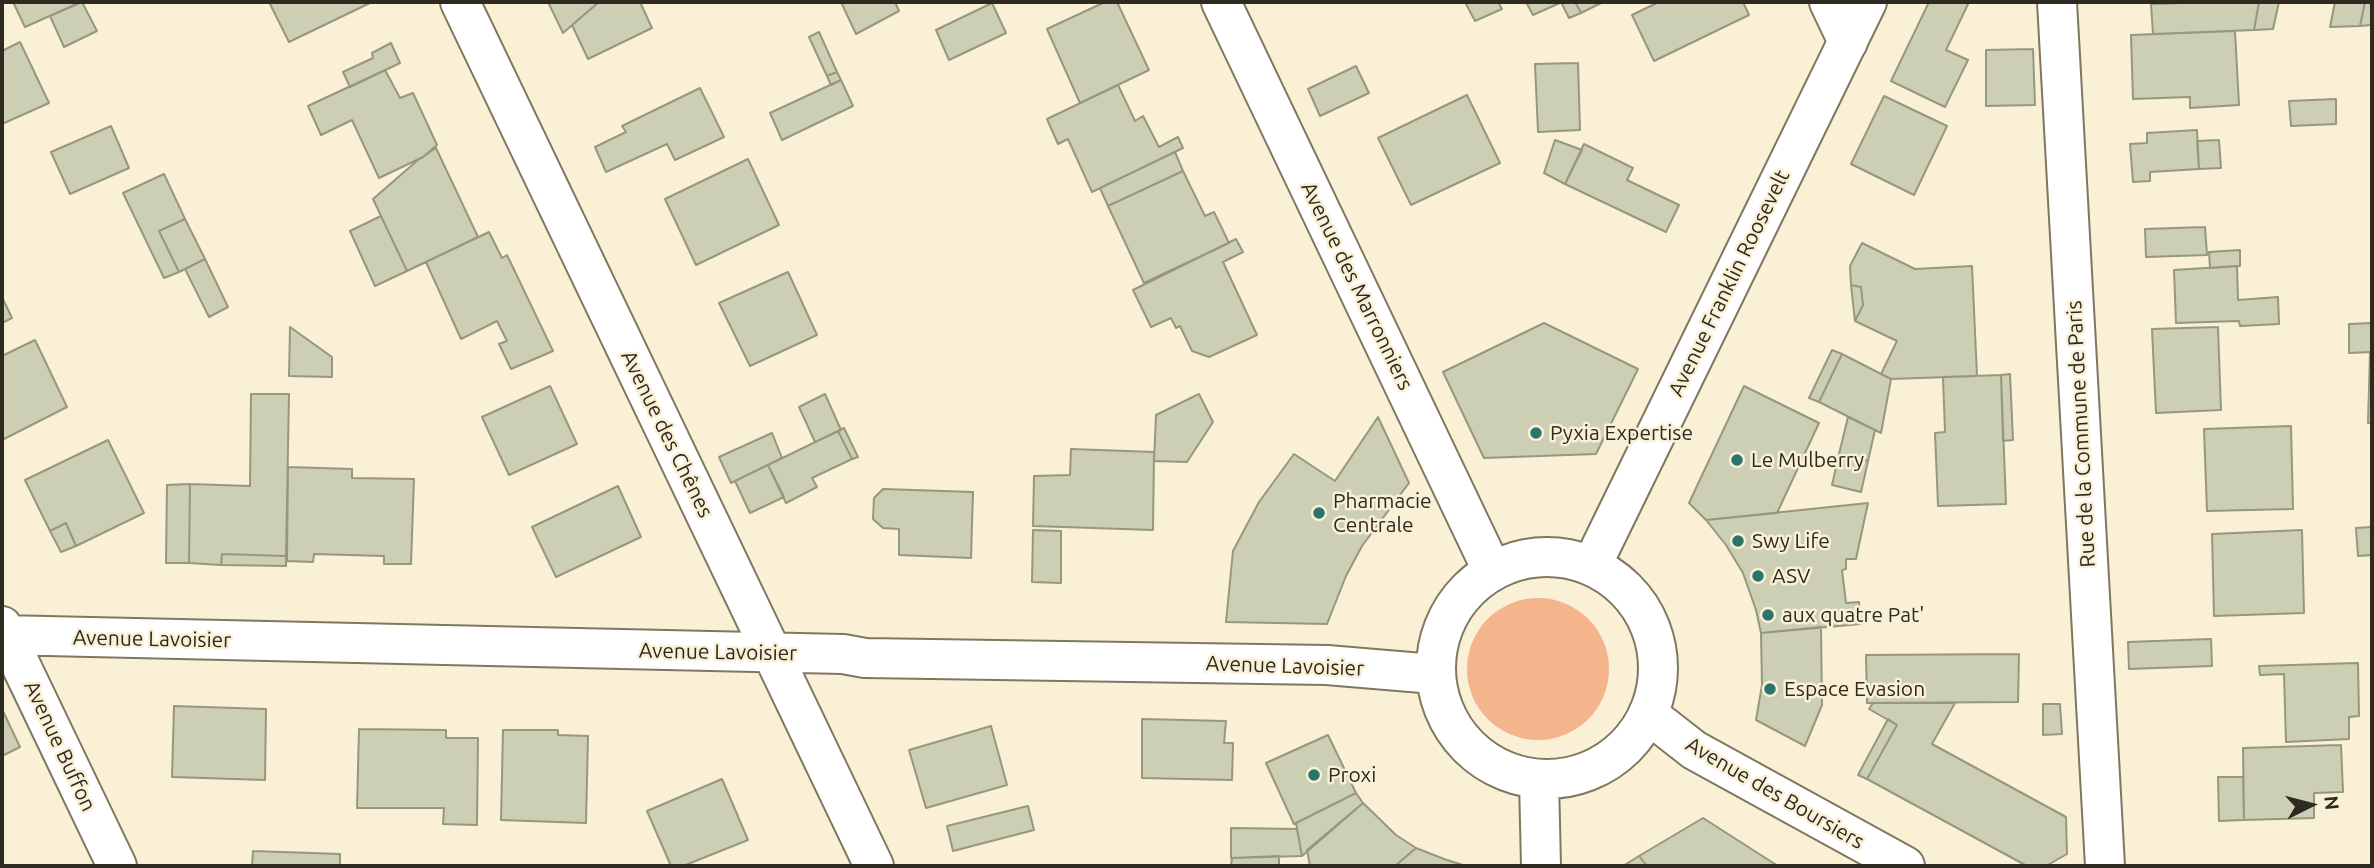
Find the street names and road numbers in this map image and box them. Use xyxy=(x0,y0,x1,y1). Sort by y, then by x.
street label: Avenue Franklin Roosevelt xyxy=(1663,166,1795,400)
street label: Avenue des Marronniers xyxy=(1296,178,1418,394)
street label: Rue de la Commune de Paris xyxy=(2061,300,2101,568)
street label: Avenue des Chênes xyxy=(616,346,718,522)
street label: Avenue Lavoisier xyxy=(73,625,231,653)
street label: Avenue Lavoisier xyxy=(639,638,797,666)
street label: Avenue Lavoisier xyxy=(1205,651,1365,681)
street label: Avenue Buffon xyxy=(19,677,101,815)
street label: Avenue des Boursiers xyxy=(1681,732,1869,854)

